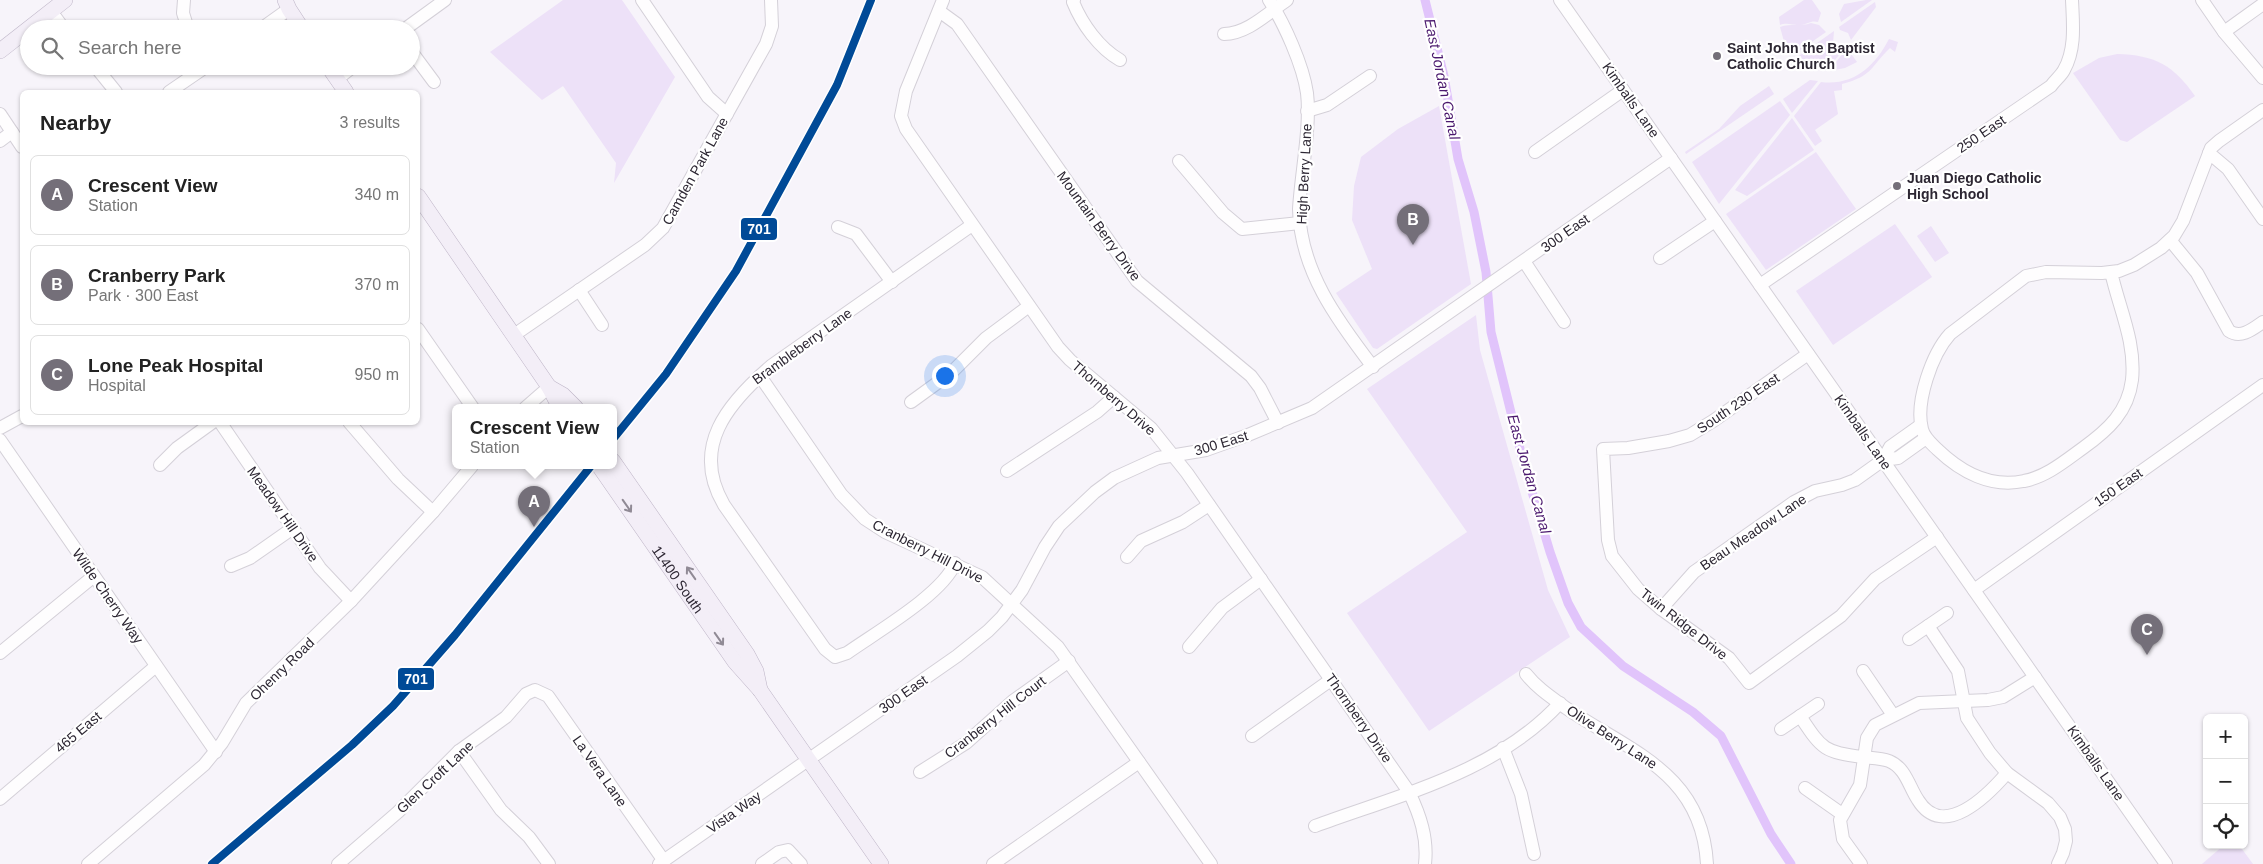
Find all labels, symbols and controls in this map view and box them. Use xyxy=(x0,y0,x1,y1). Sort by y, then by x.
water label: East Jordan Canal xyxy=(1421,17,1464,142)
search box xyxy=(20,20,420,75)
icon: search xyxy=(38,34,66,62)
text: Search here xyxy=(78,37,182,58)
place label: Saint John the Baptist Catholic Church xyxy=(1727,40,1875,72)
marker: Saint John the Baptist Catholic Church xyxy=(1711,50,1723,62)
street label: Kimballs Lane xyxy=(1599,59,1663,141)
text: Nearby xyxy=(40,111,111,134)
street label: 250 East xyxy=(1954,112,2008,156)
text: 3 results xyxy=(340,114,400,131)
street label: Camden Park Lane xyxy=(659,114,731,228)
street label: High Berry Lane xyxy=(1293,123,1315,225)
street label: Mountain Berry Drive xyxy=(1054,168,1144,284)
place label: Juan Diego Catholic High School xyxy=(1907,170,2042,202)
text: Crescent View xyxy=(88,175,218,196)
marker: Juan Diego Catholic High School xyxy=(1891,180,1903,192)
text: A xyxy=(51,186,63,203)
text: 340 m xyxy=(355,186,399,203)
text: Station xyxy=(88,197,138,214)
pin: B xyxy=(1397,204,1429,245)
street label: 300 East xyxy=(1538,211,1592,255)
line badge: 701 xyxy=(740,217,778,241)
text: 701 xyxy=(747,221,771,237)
text: Cranberry Park xyxy=(88,265,225,286)
text: B xyxy=(51,276,63,293)
text: 370 m xyxy=(355,276,399,293)
text: Park · 300 East xyxy=(88,287,198,304)
street label: Brambleberry Lane xyxy=(749,304,855,387)
text: Lone Peak Hospital xyxy=(88,355,263,376)
street label: Thornberry Drive xyxy=(1069,358,1159,439)
your location xyxy=(932,363,958,389)
text: C xyxy=(51,366,63,383)
text: 950 m xyxy=(355,366,399,383)
street label: South 230 East xyxy=(1694,370,1782,436)
text: Hospital xyxy=(88,377,146,394)
street label: Kimballs Lane xyxy=(1831,391,1895,473)
popup xyxy=(452,404,617,469)
water label: East Jordan Canal xyxy=(1504,412,1555,536)
text: Crescent View xyxy=(470,417,599,438)
street label: 300 East xyxy=(1192,427,1250,459)
text: Station xyxy=(470,439,520,456)
street label: Meadow Hill Drive xyxy=(244,463,322,565)
street label: 150 East xyxy=(2091,465,2145,509)
pin: A xyxy=(518,486,550,527)
street label: Beau Meadow Lane xyxy=(1697,490,1809,573)
one-way arrow xyxy=(622,499,632,513)
street label: Cranberry Hill Drive xyxy=(870,516,986,586)
street label: 11400 South xyxy=(649,543,707,616)
street label: Wilde Cherry Way xyxy=(69,545,147,647)
one-way arrow xyxy=(686,566,696,580)
street label: Twin Ridge Drive xyxy=(1637,585,1731,663)
pin: C xyxy=(2131,614,2163,655)
one-way arrow xyxy=(714,632,724,646)
street label: Ohenry Road xyxy=(246,634,318,704)
line badge: 701 xyxy=(397,667,435,691)
street label: Thornberry Drive xyxy=(1322,670,1396,766)
text: 701 xyxy=(404,671,428,687)
street label: 300 East xyxy=(876,672,930,716)
street label: Cranberry Hill Court xyxy=(941,673,1049,761)
street label: Olive Berry Lane xyxy=(1564,702,1660,772)
street label: 465 East xyxy=(52,708,104,756)
map controls xyxy=(2203,714,2248,849)
button: + xyxy=(2203,714,2248,759)
street label: Kimballs Lane xyxy=(2064,722,2128,804)
street label: La Vera Lane xyxy=(570,732,631,810)
street label: Glen Croft Lane xyxy=(393,737,477,817)
button: − xyxy=(2203,759,2248,804)
street label: Vista Way xyxy=(704,788,764,836)
button: locate xyxy=(2203,804,2248,849)

